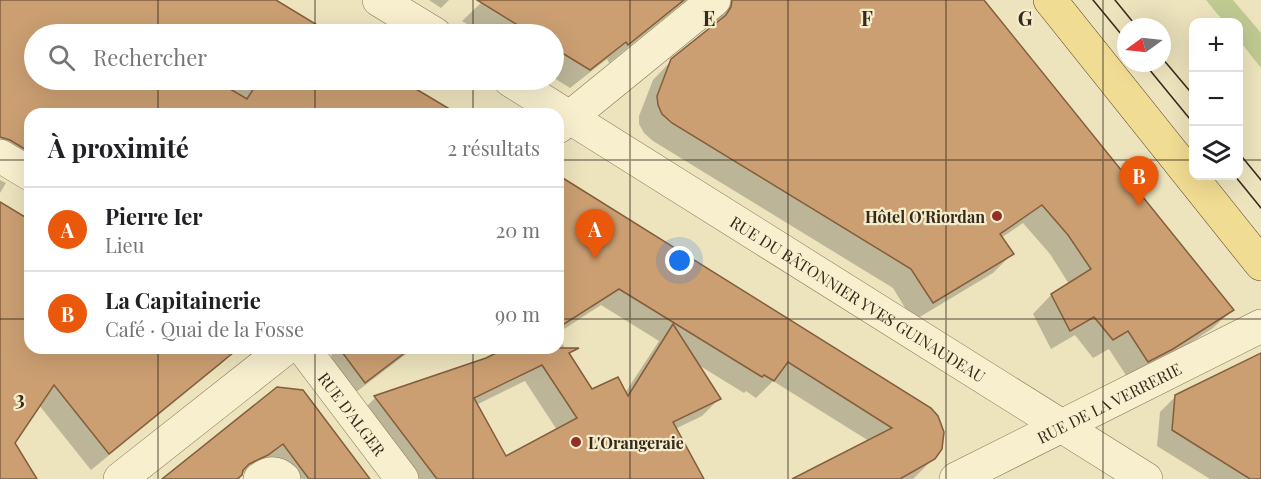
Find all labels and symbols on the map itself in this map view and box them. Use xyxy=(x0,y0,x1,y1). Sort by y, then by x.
text: E xyxy=(703,4,715,31)
text: F xyxy=(861,4,873,31)
text: G xyxy=(1018,4,1033,31)
north arrow xyxy=(1117,18,1171,72)
pin: B xyxy=(1120,156,1158,206)
place label: Hôtel O'Riordan xyxy=(865,206,985,227)
marker: Hôtel O'Riordan xyxy=(990,209,1004,223)
pin: A xyxy=(576,210,614,259)
street label: RUE DU BÂTONNIER YVES GUINAUDEAU xyxy=(727,210,990,386)
your location xyxy=(665,246,694,275)
street label: RUE DE LA VERRERIE xyxy=(1033,357,1185,447)
street label: RUE D'ALGER xyxy=(314,367,391,460)
text: 3 xyxy=(15,384,25,411)
place label: L'Orangeraie xyxy=(588,432,684,453)
marker: L'Orangeraie xyxy=(569,435,583,449)

